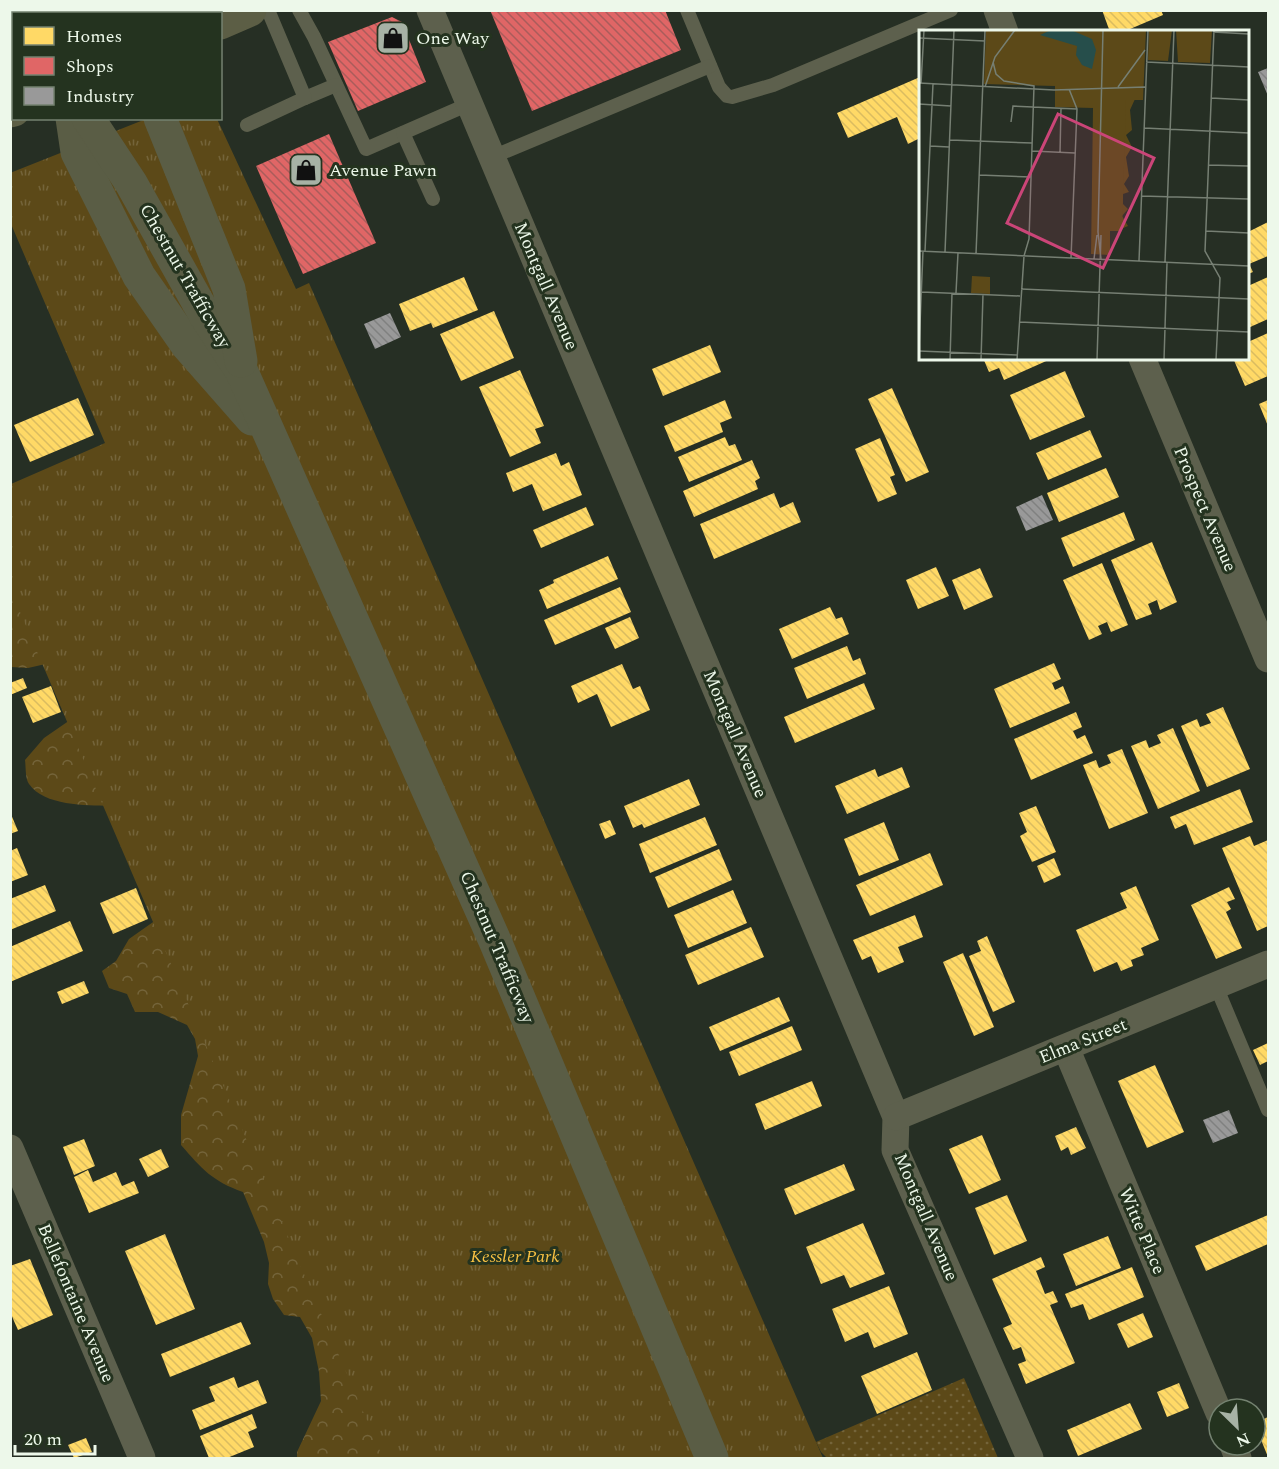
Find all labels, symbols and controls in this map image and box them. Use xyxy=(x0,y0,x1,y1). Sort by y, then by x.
legend xyxy=(12,12,222,120)
shop icon: One Way xyxy=(375,20,411,56)
text: Homes xyxy=(66,23,122,50)
place label: One Way xyxy=(416,25,490,52)
inset map xyxy=(919,30,1249,360)
text: Shops xyxy=(66,53,114,80)
text: Industry xyxy=(66,83,135,110)
shop icon: Avenue Pawn xyxy=(288,152,324,188)
place label: Avenue Pawn xyxy=(329,157,437,184)
street label: Chestnut Trafficway xyxy=(133,199,238,354)
street label: Montgall Avenue xyxy=(507,218,585,354)
street label: Prospect Avenue xyxy=(1166,442,1244,576)
street label: Montgall Avenue xyxy=(696,666,774,802)
street label: Chestnut Trafficway xyxy=(453,867,542,1028)
street label: Elma Street xyxy=(1035,1011,1131,1071)
street label: Montgall Avenue xyxy=(887,1149,965,1285)
street label: Witte Place xyxy=(1112,1183,1172,1279)
street label: Bellefontaine Avenue xyxy=(30,1219,122,1387)
park label: Kessler Park xyxy=(470,1243,560,1270)
north arrow xyxy=(1207,1397,1267,1457)
scale bar xyxy=(15,1418,94,1456)
text: 20 m xyxy=(24,1426,62,1453)
text: N xyxy=(1232,1426,1254,1453)

